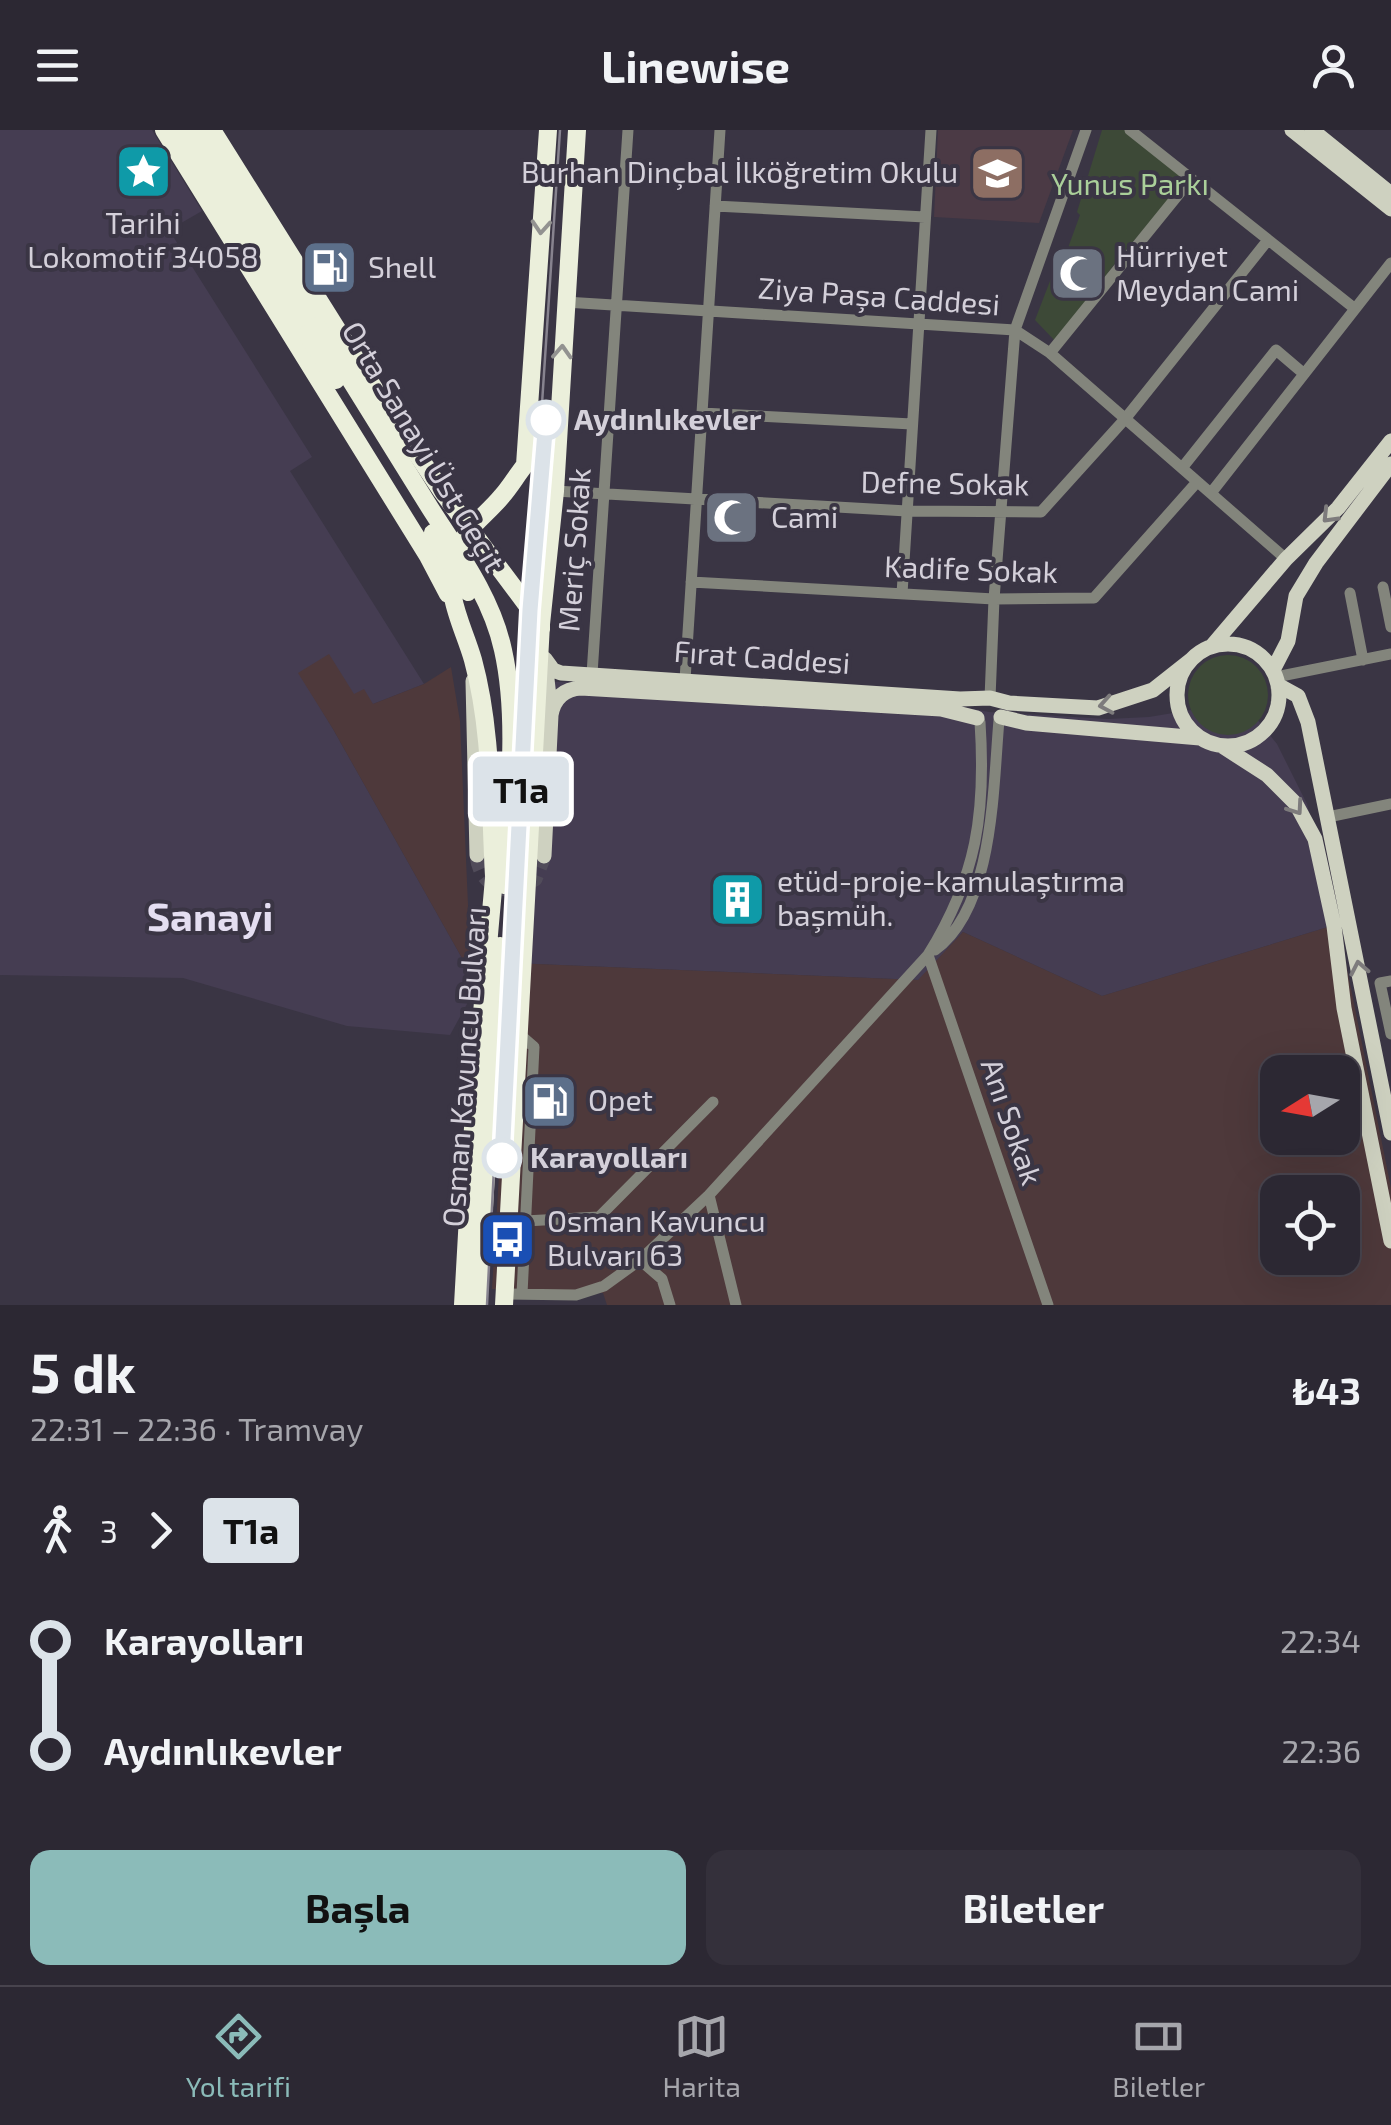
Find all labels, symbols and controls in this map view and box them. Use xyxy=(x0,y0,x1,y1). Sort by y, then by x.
icon: menu xyxy=(30,38,85,93)
text: Linewise xyxy=(601,38,790,92)
icon: person xyxy=(1306,38,1361,93)
place icon: Tarihi Lokomotif 34058 xyxy=(113,141,173,201)
school or university icon: Burhan Dinçbal İlköğretim Okulu xyxy=(967,143,1027,203)
place label: Burhan Dinçbal İlköğretim Okulu xyxy=(521,153,958,190)
park label: Yunus Parkı xyxy=(1051,165,1209,201)
place label: Tarihi Lokomotif 34058 xyxy=(27,204,259,274)
one-way arrow xyxy=(531,220,552,236)
place label: Hürriyet Meydan Cami xyxy=(1116,237,1299,307)
fuel station icon: Shell xyxy=(299,238,359,298)
mosque icon: Hürriyet Meydan Cami xyxy=(1047,244,1107,304)
place label: Shell xyxy=(368,248,436,284)
street label: Ziya Paşa Caddesi xyxy=(757,269,1001,322)
street label: Orta Sanayi Üst Geçit xyxy=(335,314,514,578)
one-way arrow xyxy=(551,344,572,360)
place label: Aydınlıkevler xyxy=(574,400,762,437)
marker: Aydınlıkevler xyxy=(527,401,565,439)
street label: Defne Sokak xyxy=(860,463,1030,501)
street label: Meriç Sokak xyxy=(549,467,598,633)
mosque icon: Cami xyxy=(702,488,762,548)
place label: Cami xyxy=(771,498,838,534)
one-way arrow xyxy=(1323,505,1341,523)
street label: Kadife Sokak xyxy=(884,547,1058,589)
street label: Fırat Caddesi xyxy=(673,632,851,680)
one-way arrow xyxy=(1098,694,1115,715)
line badge: T1a xyxy=(464,756,578,822)
text: T1a xyxy=(493,768,549,810)
one-way arrow xyxy=(1284,797,1302,815)
place label: etüd-proje-kamulaştırma başmüh. xyxy=(777,862,1125,933)
building icon: etüd-proje-kamulaştırma başmüh. xyxy=(708,869,768,929)
district label: Sanayi xyxy=(147,891,273,940)
street label: Osman Kavuncu Bulvarı xyxy=(434,906,492,1228)
one-way arrow xyxy=(1349,960,1370,977)
street label: Anı Sokak xyxy=(975,1053,1051,1189)
north arrow xyxy=(1260,1055,1360,1155)
map controls xyxy=(1260,1055,1360,1275)
fuel station icon: Opet xyxy=(519,1071,579,1131)
place label: Opet xyxy=(588,1081,653,1117)
place label: Karayolları xyxy=(530,1138,688,1175)
marker: Karayolları xyxy=(483,1139,521,1177)
button: locate xyxy=(1260,1175,1360,1275)
place label: Osman Kavuncu Bulvarı 63 xyxy=(547,1202,766,1272)
bus stop icon: Osman Kavuncu Bulvarı 63 xyxy=(478,1209,538,1269)
text: 5 dk xyxy=(30,1338,136,1404)
text: ₺43 xyxy=(1293,1367,1361,1413)
text: 22:31 – 22:36 · Tramvay xyxy=(30,1409,363,1447)
icon: walk xyxy=(30,1503,85,1558)
icon: forward xyxy=(133,1503,188,1558)
text: T1a xyxy=(223,1509,279,1551)
text: 3 xyxy=(100,1511,118,1549)
text: Karayolları xyxy=(104,1617,304,1663)
text: 22:34 xyxy=(1280,1621,1361,1659)
text: Aydınlıkevler xyxy=(104,1727,342,1773)
text: 22:36 xyxy=(1281,1731,1361,1769)
button: Başla xyxy=(30,1850,686,1965)
button: Biletler xyxy=(706,1850,1361,1965)
tab: Yol tarifi xyxy=(186,2009,291,2103)
tab: Harita xyxy=(662,2009,741,2103)
tab: Biletler xyxy=(1112,2009,1205,2103)

